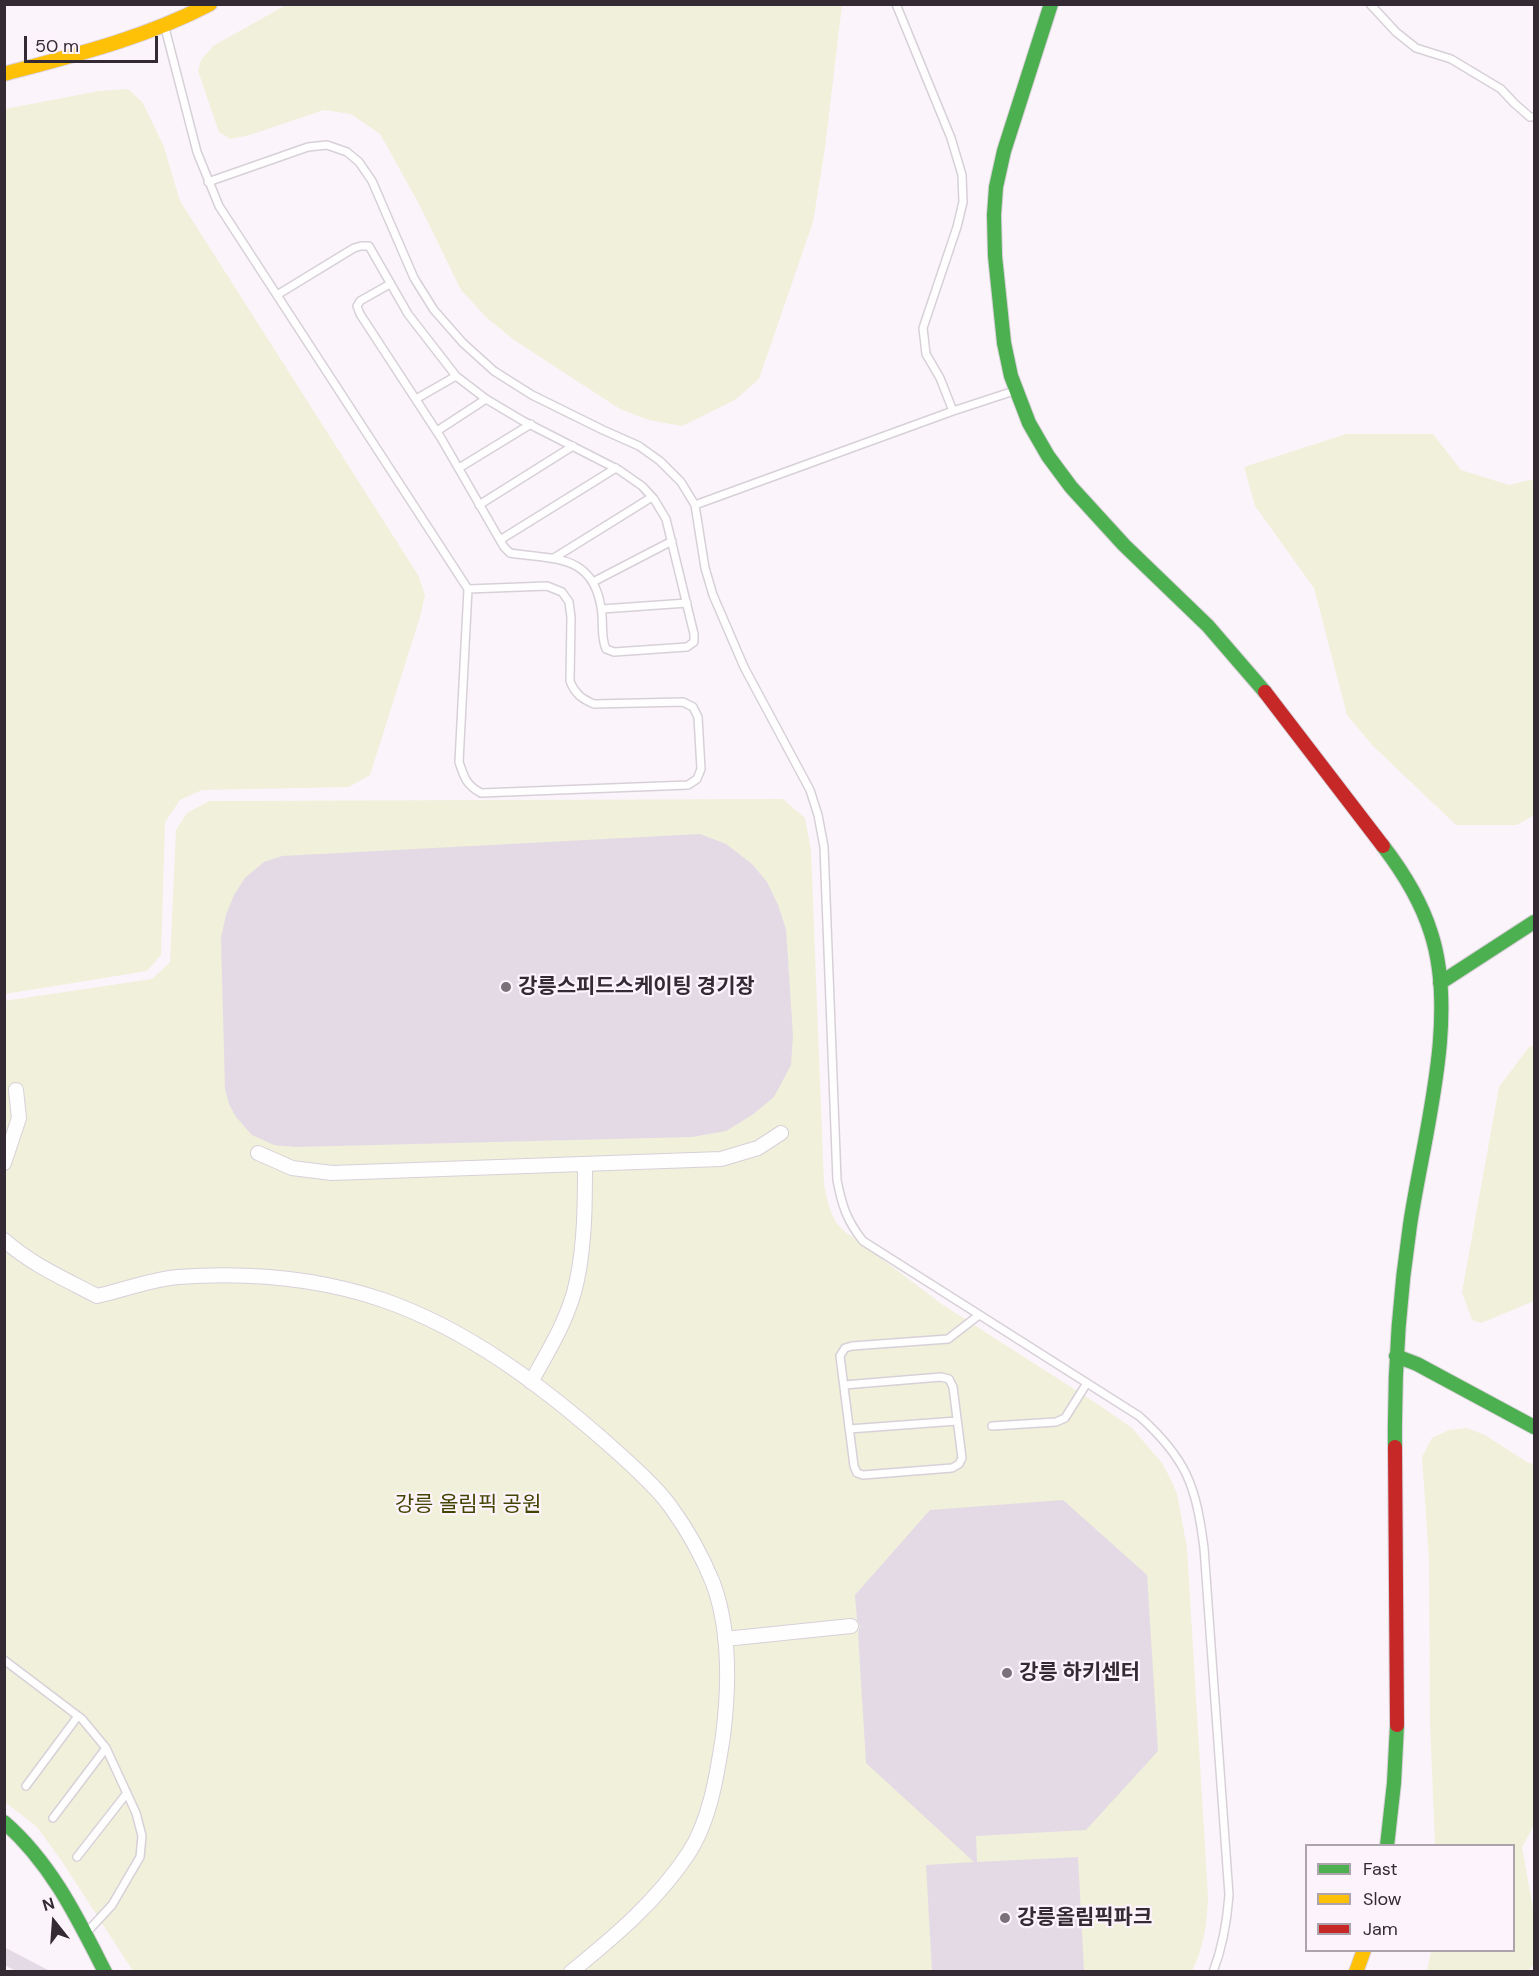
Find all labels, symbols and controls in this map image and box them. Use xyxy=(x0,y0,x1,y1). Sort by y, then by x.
scale bar xyxy=(27,24,160,62)
text: 50 m xyxy=(35,34,79,58)
place label: 강릉스피드스케이팅 경기장 xyxy=(518,974,755,1000)
marker: 강릉스피드스케이팅 경기장 xyxy=(499,980,513,994)
park label: 강릉 올림픽 공원 xyxy=(395,1492,541,1518)
place label: 강릉 하키센터 xyxy=(1019,1660,1140,1686)
marker: 강릉 하키센터 xyxy=(1000,1666,1014,1680)
legend xyxy=(1305,1844,1515,1952)
text: Fast xyxy=(1363,1857,1398,1881)
text: Slow xyxy=(1363,1887,1402,1911)
north arrow xyxy=(24,1892,84,1952)
text: N xyxy=(40,1893,57,1916)
place label: 강릉올림픽파크 xyxy=(1017,1905,1152,1931)
marker: 강릉올림픽파크 xyxy=(998,1911,1012,1925)
text: Jam xyxy=(1363,1917,1398,1941)

